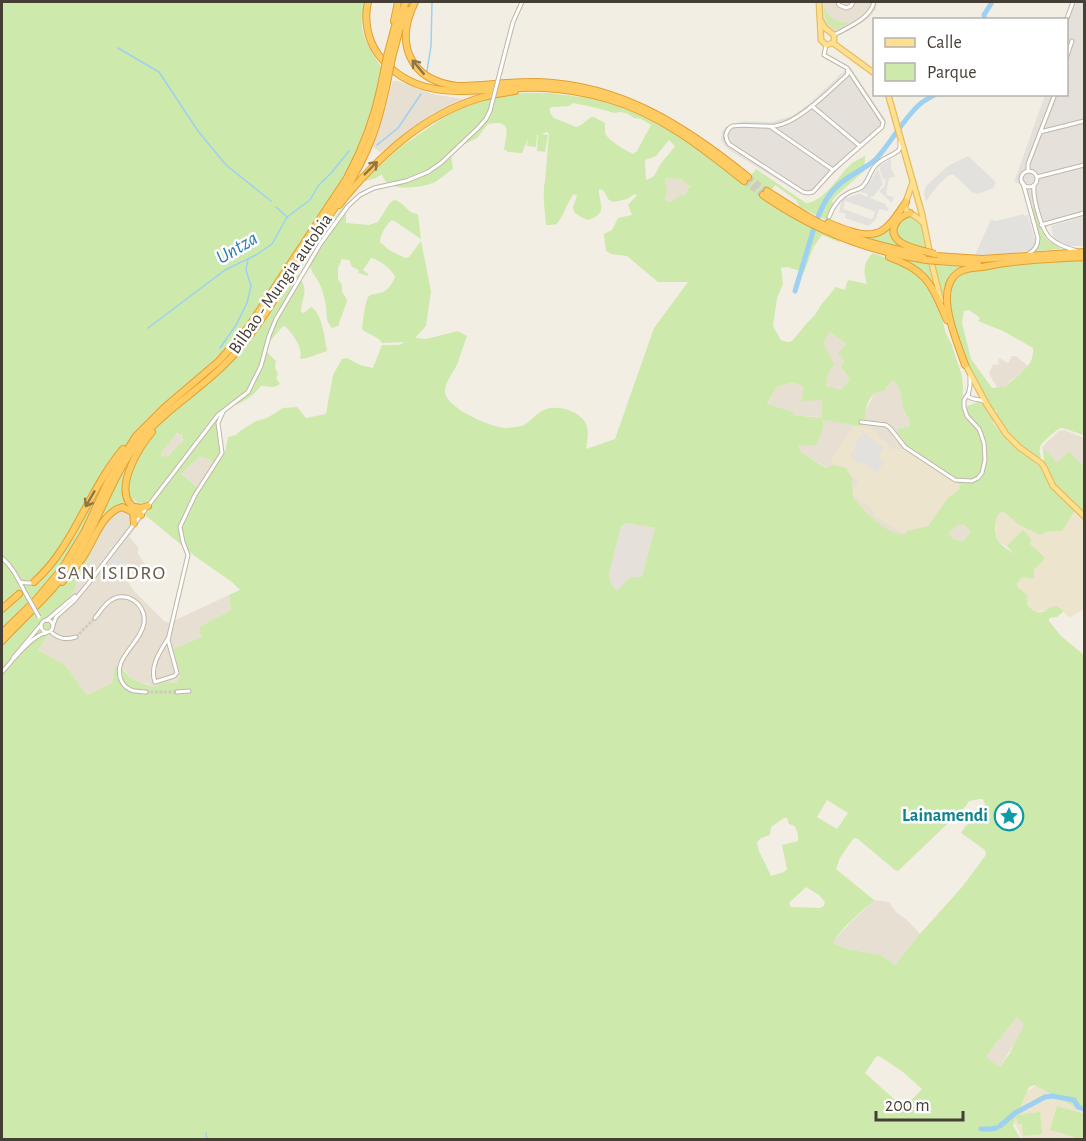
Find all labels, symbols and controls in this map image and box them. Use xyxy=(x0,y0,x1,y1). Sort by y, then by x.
legend xyxy=(873,18,1068,96)
text: Calle xyxy=(927,34,962,52)
one-way arrow xyxy=(411,60,425,75)
text: Parque xyxy=(927,64,976,82)
one-way arrow xyxy=(364,161,379,176)
street label: Bilbao - Mungia autobia xyxy=(226,211,336,357)
water label: Untza xyxy=(213,228,261,268)
one-way arrow xyxy=(83,491,95,508)
district label: SAN ISIDRO xyxy=(57,563,167,583)
place icon: Lainamendi xyxy=(993,800,1025,832)
place label: Lainamendi xyxy=(902,807,988,825)
scale bar xyxy=(876,1084,963,1122)
text: 200 m xyxy=(885,1097,930,1115)

